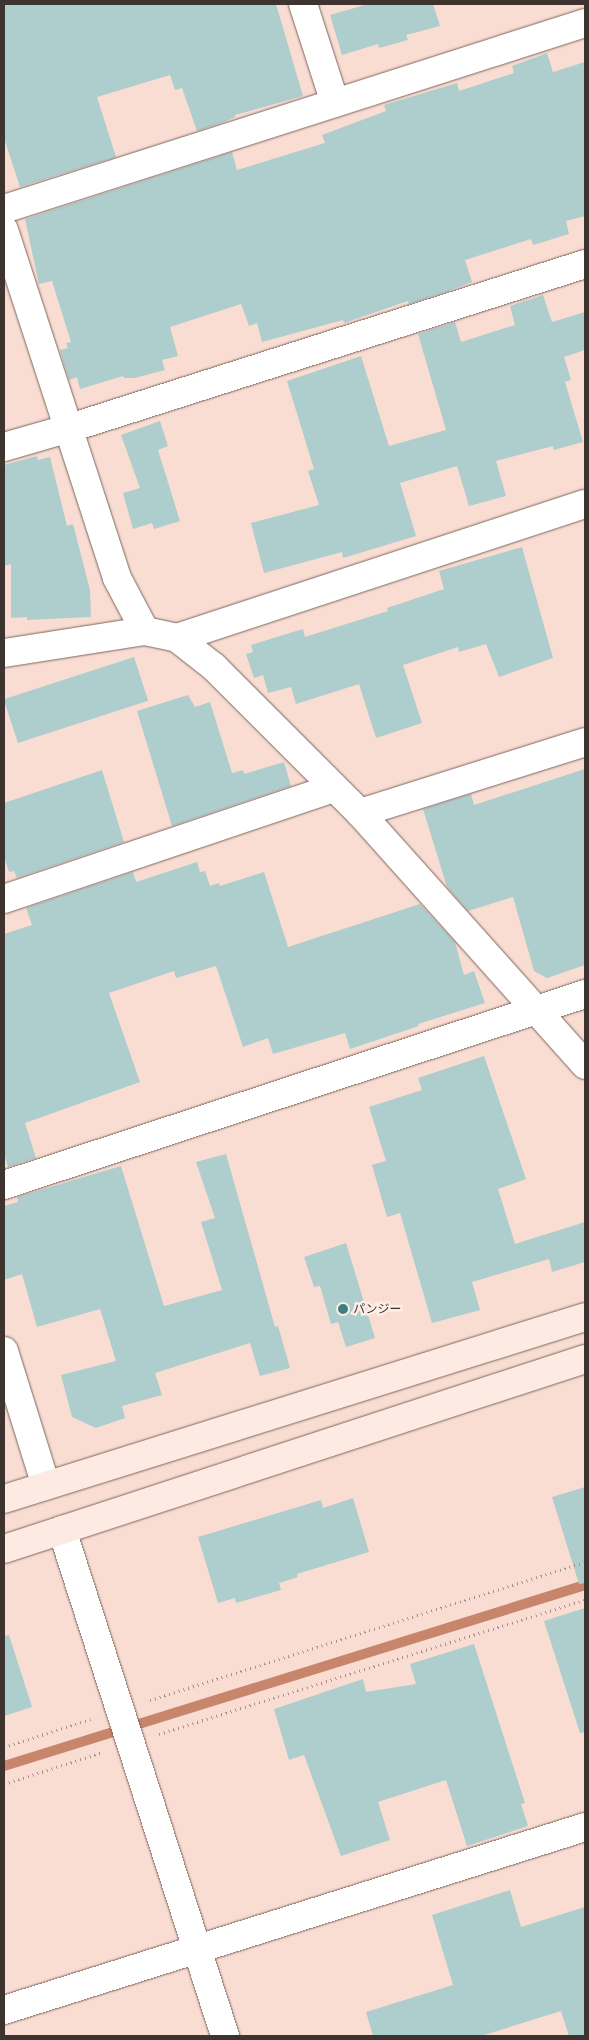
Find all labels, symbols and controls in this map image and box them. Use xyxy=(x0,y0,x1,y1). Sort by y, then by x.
place label: パンジー xyxy=(353,1302,401,1316)
marker: パンジー xyxy=(337,1303,349,1315)

